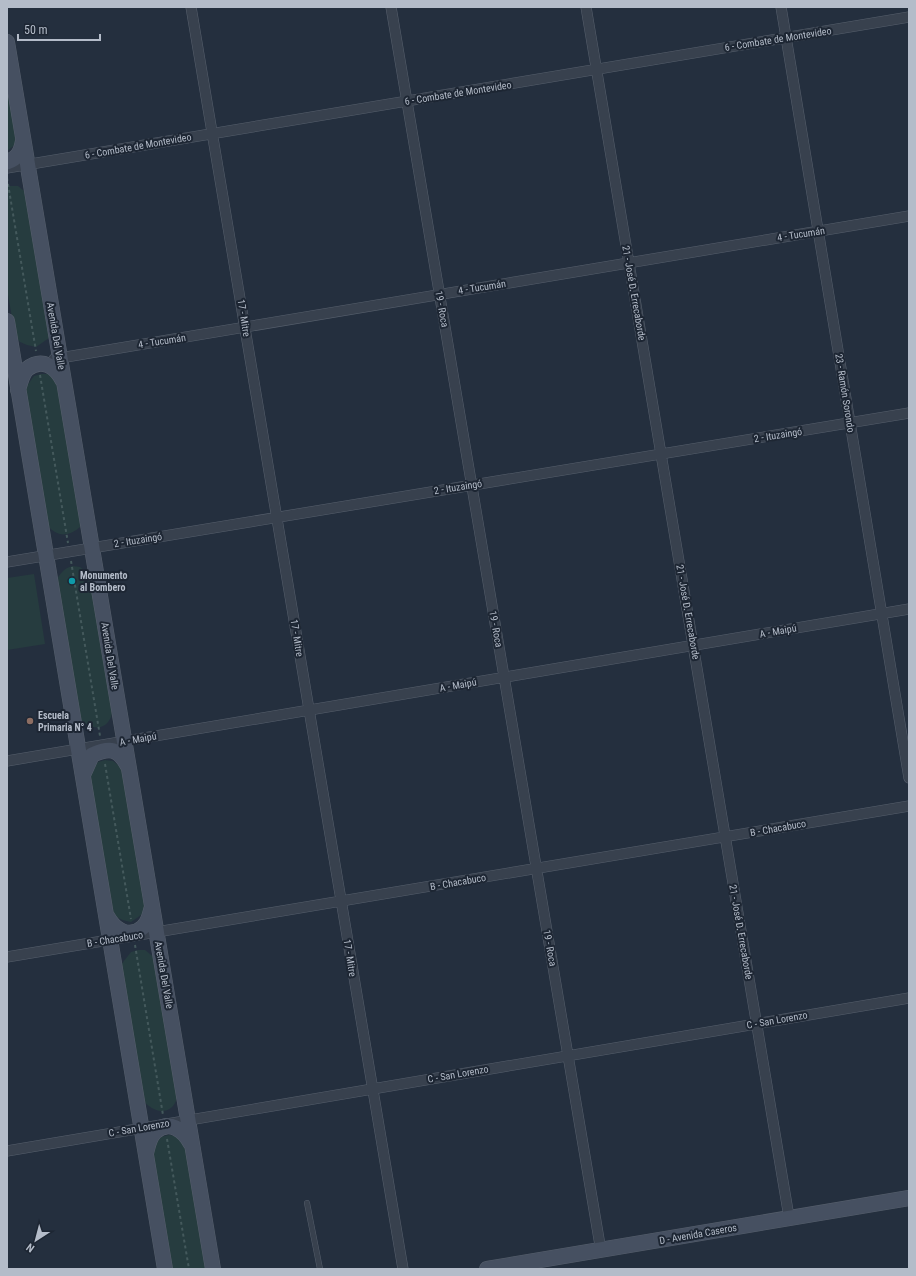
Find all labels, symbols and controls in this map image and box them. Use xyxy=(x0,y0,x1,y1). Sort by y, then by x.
scale bar xyxy=(18,16,100,42)
text: 50 m xyxy=(24,23,48,37)
street label: 6 - Combate de Montevideo xyxy=(724,25,832,53)
street label: 6 - Combate de Montevideo xyxy=(404,79,512,107)
street label: 6 - Combate de Montevideo xyxy=(84,131,192,161)
street label: 4 - Tucumán xyxy=(776,225,826,243)
street label: 21 - José D. Errecaborde xyxy=(620,245,648,342)
street label: 4 - Tucumán xyxy=(457,278,507,296)
street label: 19 - Roca xyxy=(433,290,451,328)
street label: 17 - Mitre xyxy=(236,299,252,338)
street label: Avenida Del Valle xyxy=(45,302,67,371)
street label: 4 - Tucumán xyxy=(137,332,187,350)
street label: 23 - Ramón Sorondo xyxy=(833,353,857,433)
street label: 2 - Ituzaingó xyxy=(753,426,803,444)
street label: 2 - Ituzaingó xyxy=(433,478,483,496)
street label: 2 - Ituzaingó xyxy=(113,531,163,549)
street label: 21 - José D. Errecaborde xyxy=(674,564,702,661)
place label: Monumento al Bombero xyxy=(80,570,127,593)
marker: Monumento al Bombero xyxy=(67,576,77,586)
street label: 19 - Roca xyxy=(487,610,505,648)
street label: 17 - Mitre xyxy=(289,619,305,658)
street label: Avenida Del Valle xyxy=(99,622,121,691)
street label: A - Maipú xyxy=(759,622,797,640)
street label: A - Maipú xyxy=(439,676,477,694)
place label: Escuela Primaria N° 4 xyxy=(38,710,92,733)
marker: Escuela Primaria N° 4 xyxy=(25,716,35,726)
street label: A - Maipú xyxy=(119,730,157,748)
street label: B - Chacabuco xyxy=(749,818,807,838)
street label: B - Chacabuco xyxy=(429,872,487,892)
street label: 21 - José D. Errecaborde xyxy=(727,884,755,981)
street label: B - Chacabuco xyxy=(86,929,144,949)
street label: 19 - Roca xyxy=(541,929,559,967)
street label: 17 - Mitre xyxy=(342,939,358,978)
street label: Avenida Del Valle xyxy=(153,941,175,1010)
street label: C - San Lorenzo xyxy=(746,1009,808,1031)
street label: C - San Lorenzo xyxy=(427,1063,489,1085)
street label: C - San Lorenzo xyxy=(108,1117,170,1139)
north arrow xyxy=(16,1220,56,1260)
street label: D - Avenida Caseros xyxy=(658,1222,738,1246)
text: N xyxy=(24,1240,37,1255)

